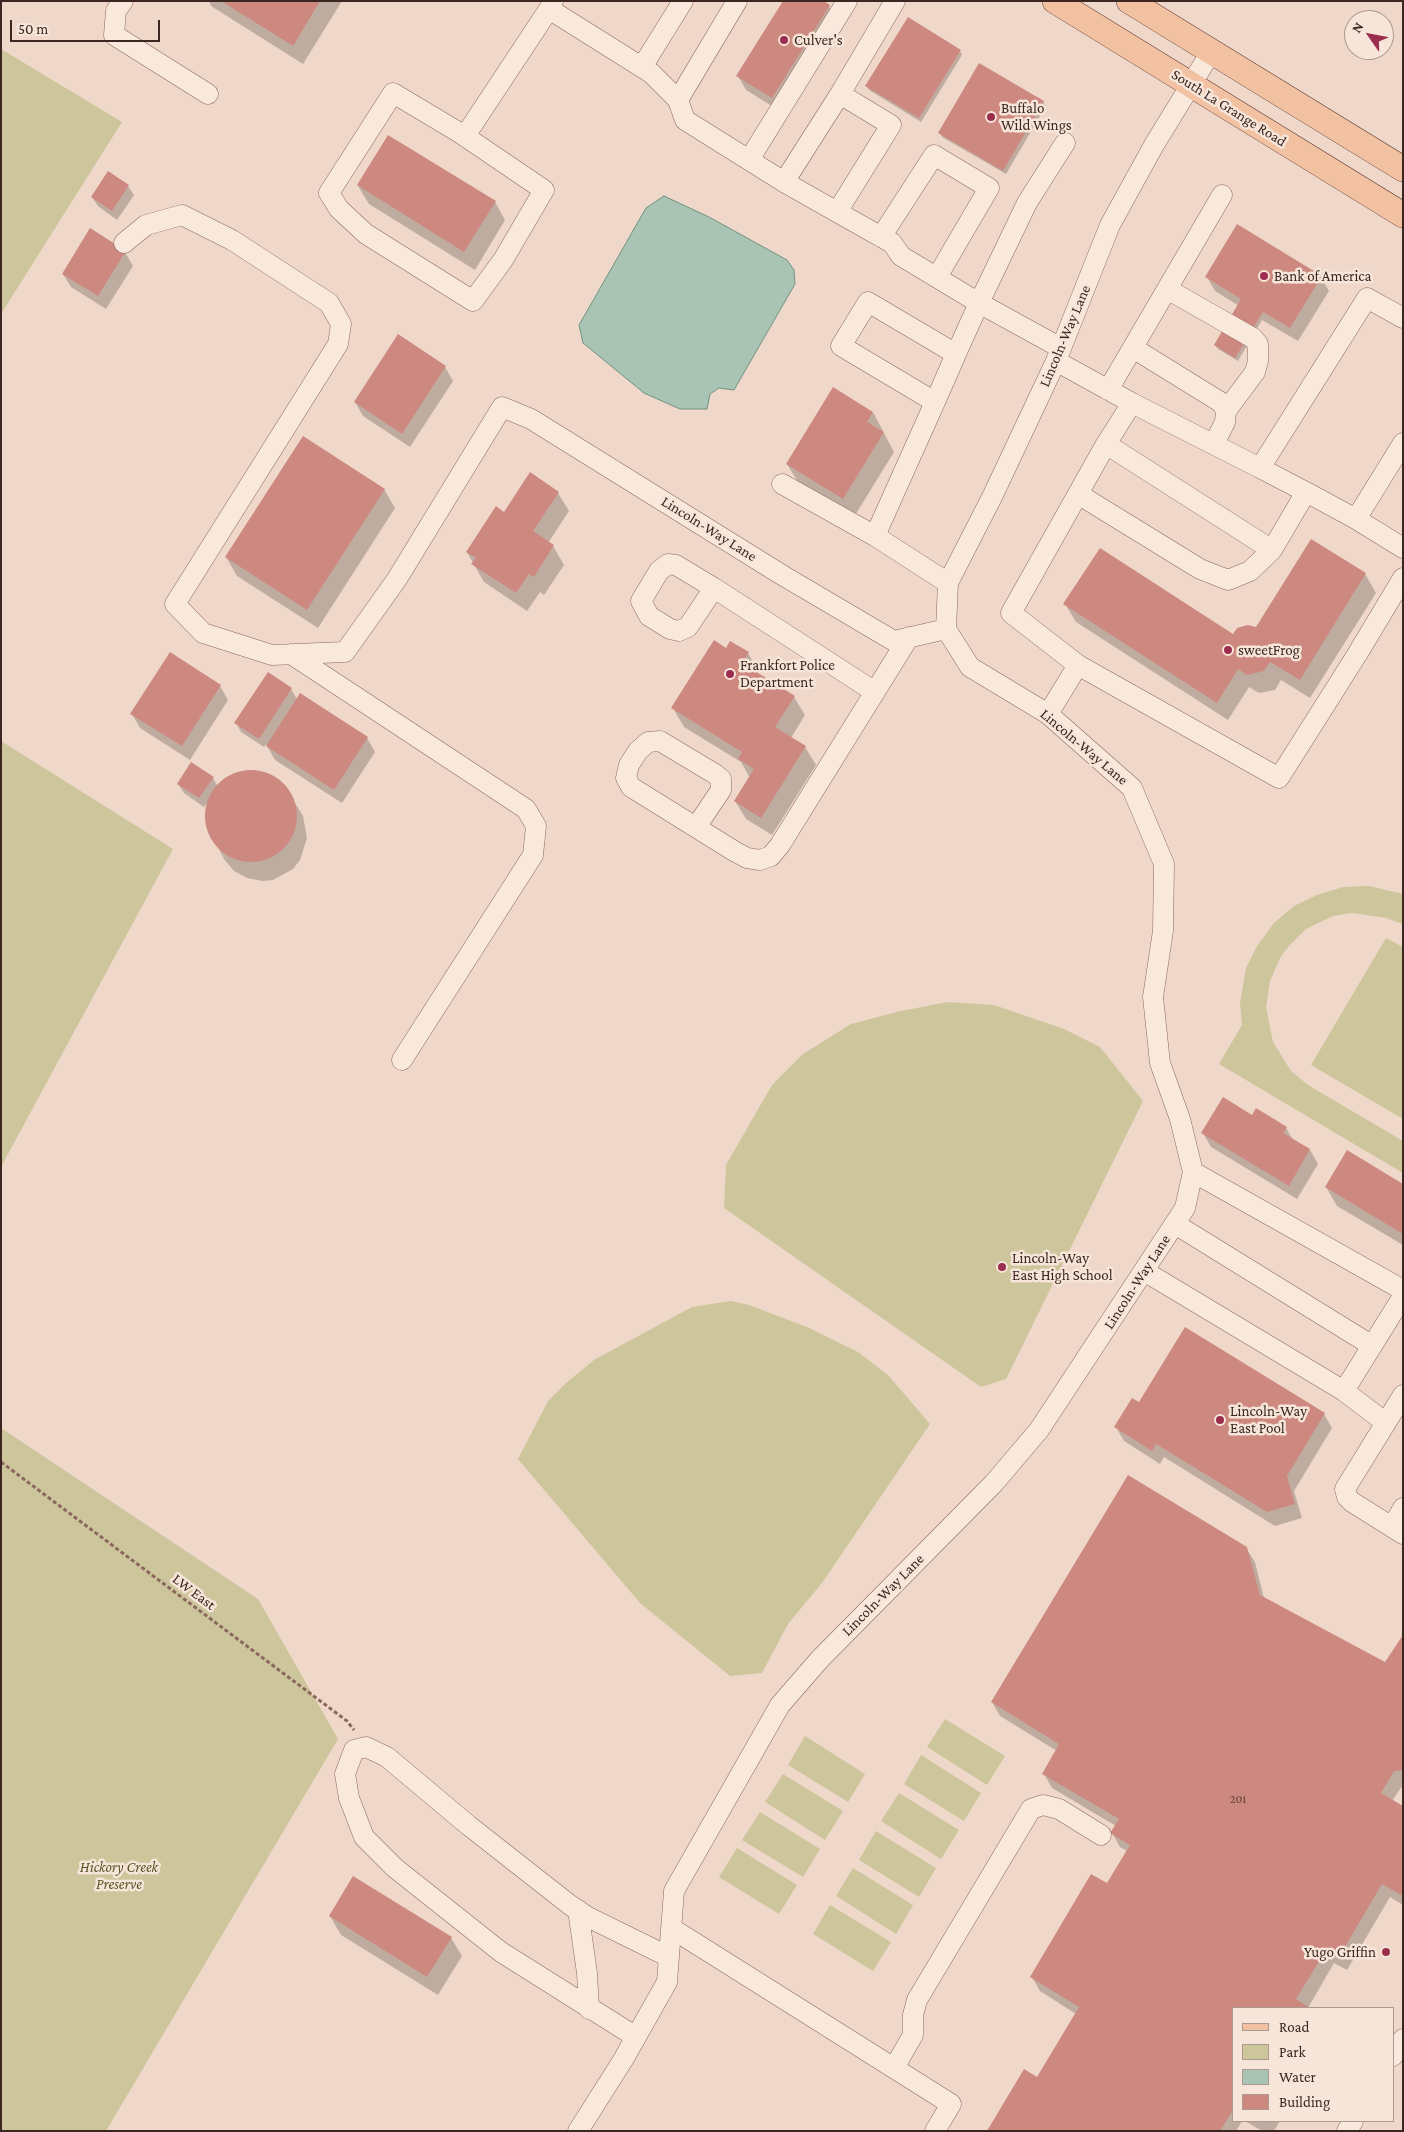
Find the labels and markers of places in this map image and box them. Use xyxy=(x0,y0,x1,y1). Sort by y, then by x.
place label: Culver's xyxy=(794,31,843,49)
marker: Culver's xyxy=(778,34,790,46)
place label: Buffalo Wild Wings xyxy=(1001,99,1072,134)
marker: Buffalo Wild Wings xyxy=(985,111,997,123)
place label: Bank of America xyxy=(1274,267,1371,285)
marker: Bank of America xyxy=(1258,270,1270,282)
place label: sweetFrog xyxy=(1238,641,1300,659)
marker: sweetFrog xyxy=(1222,644,1234,656)
place label: Frankfort Police Department xyxy=(740,656,835,691)
marker: Frankfort Police Department xyxy=(724,668,736,680)
place label: Lincoln-Way East High School xyxy=(1012,1249,1113,1284)
marker: Lincoln-Way East High School xyxy=(996,1261,1008,1273)
place label: Lincoln-Way East Pool xyxy=(1230,1402,1307,1437)
marker: Lincoln-Way East Pool xyxy=(1214,1414,1226,1426)
place label: Yugo Griffin xyxy=(1304,1943,1376,1961)
marker: Yugo Griffin xyxy=(1380,1946,1392,1958)

